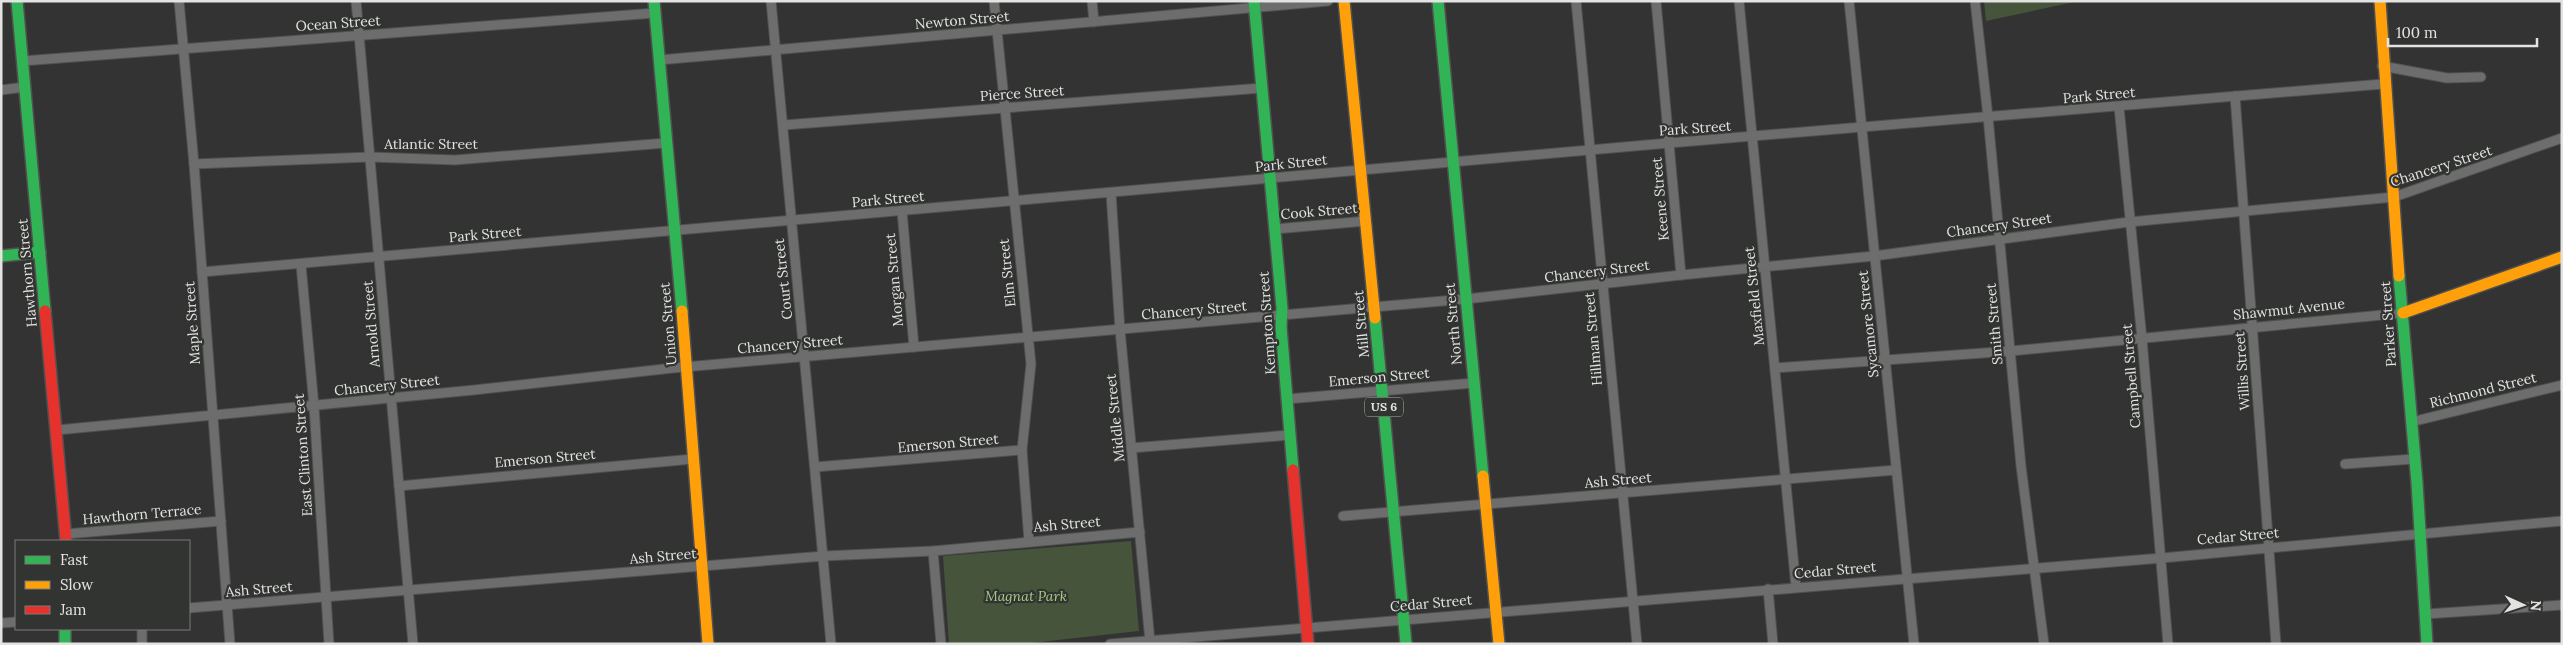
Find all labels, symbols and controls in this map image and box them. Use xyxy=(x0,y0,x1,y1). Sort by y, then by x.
street label: Newton Street xyxy=(914,7,1011,33)
street label: Ocean Street xyxy=(295,11,382,35)
scale bar xyxy=(2388,15,2537,47)
text: 100 m xyxy=(2396,23,2437,42)
street label: Pierce Street xyxy=(979,81,1065,105)
street label: Park Street xyxy=(2062,83,2136,107)
street label: Park Street xyxy=(1658,116,1732,140)
street label: Atlantic Street xyxy=(383,135,478,153)
street label: Chancery Street xyxy=(2388,141,2495,191)
street label: Park Street xyxy=(1254,150,1329,176)
street label: Keene Street xyxy=(1647,156,1673,242)
street label: Park Street xyxy=(851,187,925,211)
street label: Cook Street xyxy=(1280,199,1359,223)
street label: Chancery Street xyxy=(1945,209,2053,241)
street label: Hawthorn Street xyxy=(13,217,41,328)
street label: Park Street xyxy=(448,222,522,246)
street label: Morgan Street xyxy=(881,232,907,327)
street label: Court Street xyxy=(770,237,796,320)
street label: Elm Street xyxy=(994,237,1020,308)
street label: Maxfield Street xyxy=(1740,245,1768,346)
street label: Chancery Street xyxy=(1543,256,1651,286)
street label: Sycamore Street xyxy=(1853,269,1883,378)
street label: Kempton Street xyxy=(1254,270,1280,375)
street label: Arnold Street xyxy=(358,279,384,369)
street label: Maple Street xyxy=(180,280,204,365)
street label: Parker Street xyxy=(2376,280,2400,368)
street label: Union Street xyxy=(655,281,681,366)
street label: North Street xyxy=(1440,282,1466,366)
street label: Smith Street xyxy=(1981,282,2007,365)
street label: Mill Street xyxy=(1349,289,1373,359)
street label: Hillman Street xyxy=(1580,291,1606,387)
street label: Shawmut Avenue xyxy=(2232,294,2346,324)
street label: Chancery Street xyxy=(1140,296,1248,324)
street label: Campbell Street xyxy=(2117,323,2145,429)
street label: Chancery Street xyxy=(736,330,844,358)
street label: Willis Street xyxy=(2230,330,2254,411)
street label: Emerson Street xyxy=(1328,364,1431,390)
street label: Richmond Street xyxy=(2428,368,2539,412)
street label: Chancery Street xyxy=(333,370,441,399)
street label: Middle Street xyxy=(1101,373,1129,463)
street label: East Clinton Street xyxy=(290,393,316,517)
road number: US 6 xyxy=(1365,398,1403,417)
street label: Emerson Street xyxy=(897,430,1000,456)
street label: Emerson Street xyxy=(494,445,597,471)
street label: Ash Street xyxy=(1583,468,1653,492)
street label: Hawthorn Terrace xyxy=(82,500,203,528)
street label: Ash Street xyxy=(1032,512,1102,536)
street label: Cedar Street xyxy=(2196,523,2280,549)
legend xyxy=(15,540,190,630)
street label: Ash Street xyxy=(628,544,698,568)
text: Fast xyxy=(60,550,88,569)
street label: Cedar Street xyxy=(1793,557,1877,583)
text: Slow xyxy=(60,575,93,594)
street label: Ash Street xyxy=(224,577,294,601)
north arrow xyxy=(2498,580,2548,630)
park label: Magnat Park xyxy=(985,587,1067,605)
street label: Cedar Street xyxy=(1389,590,1473,616)
text: Jam xyxy=(59,600,87,619)
text: N xyxy=(2527,600,2545,612)

